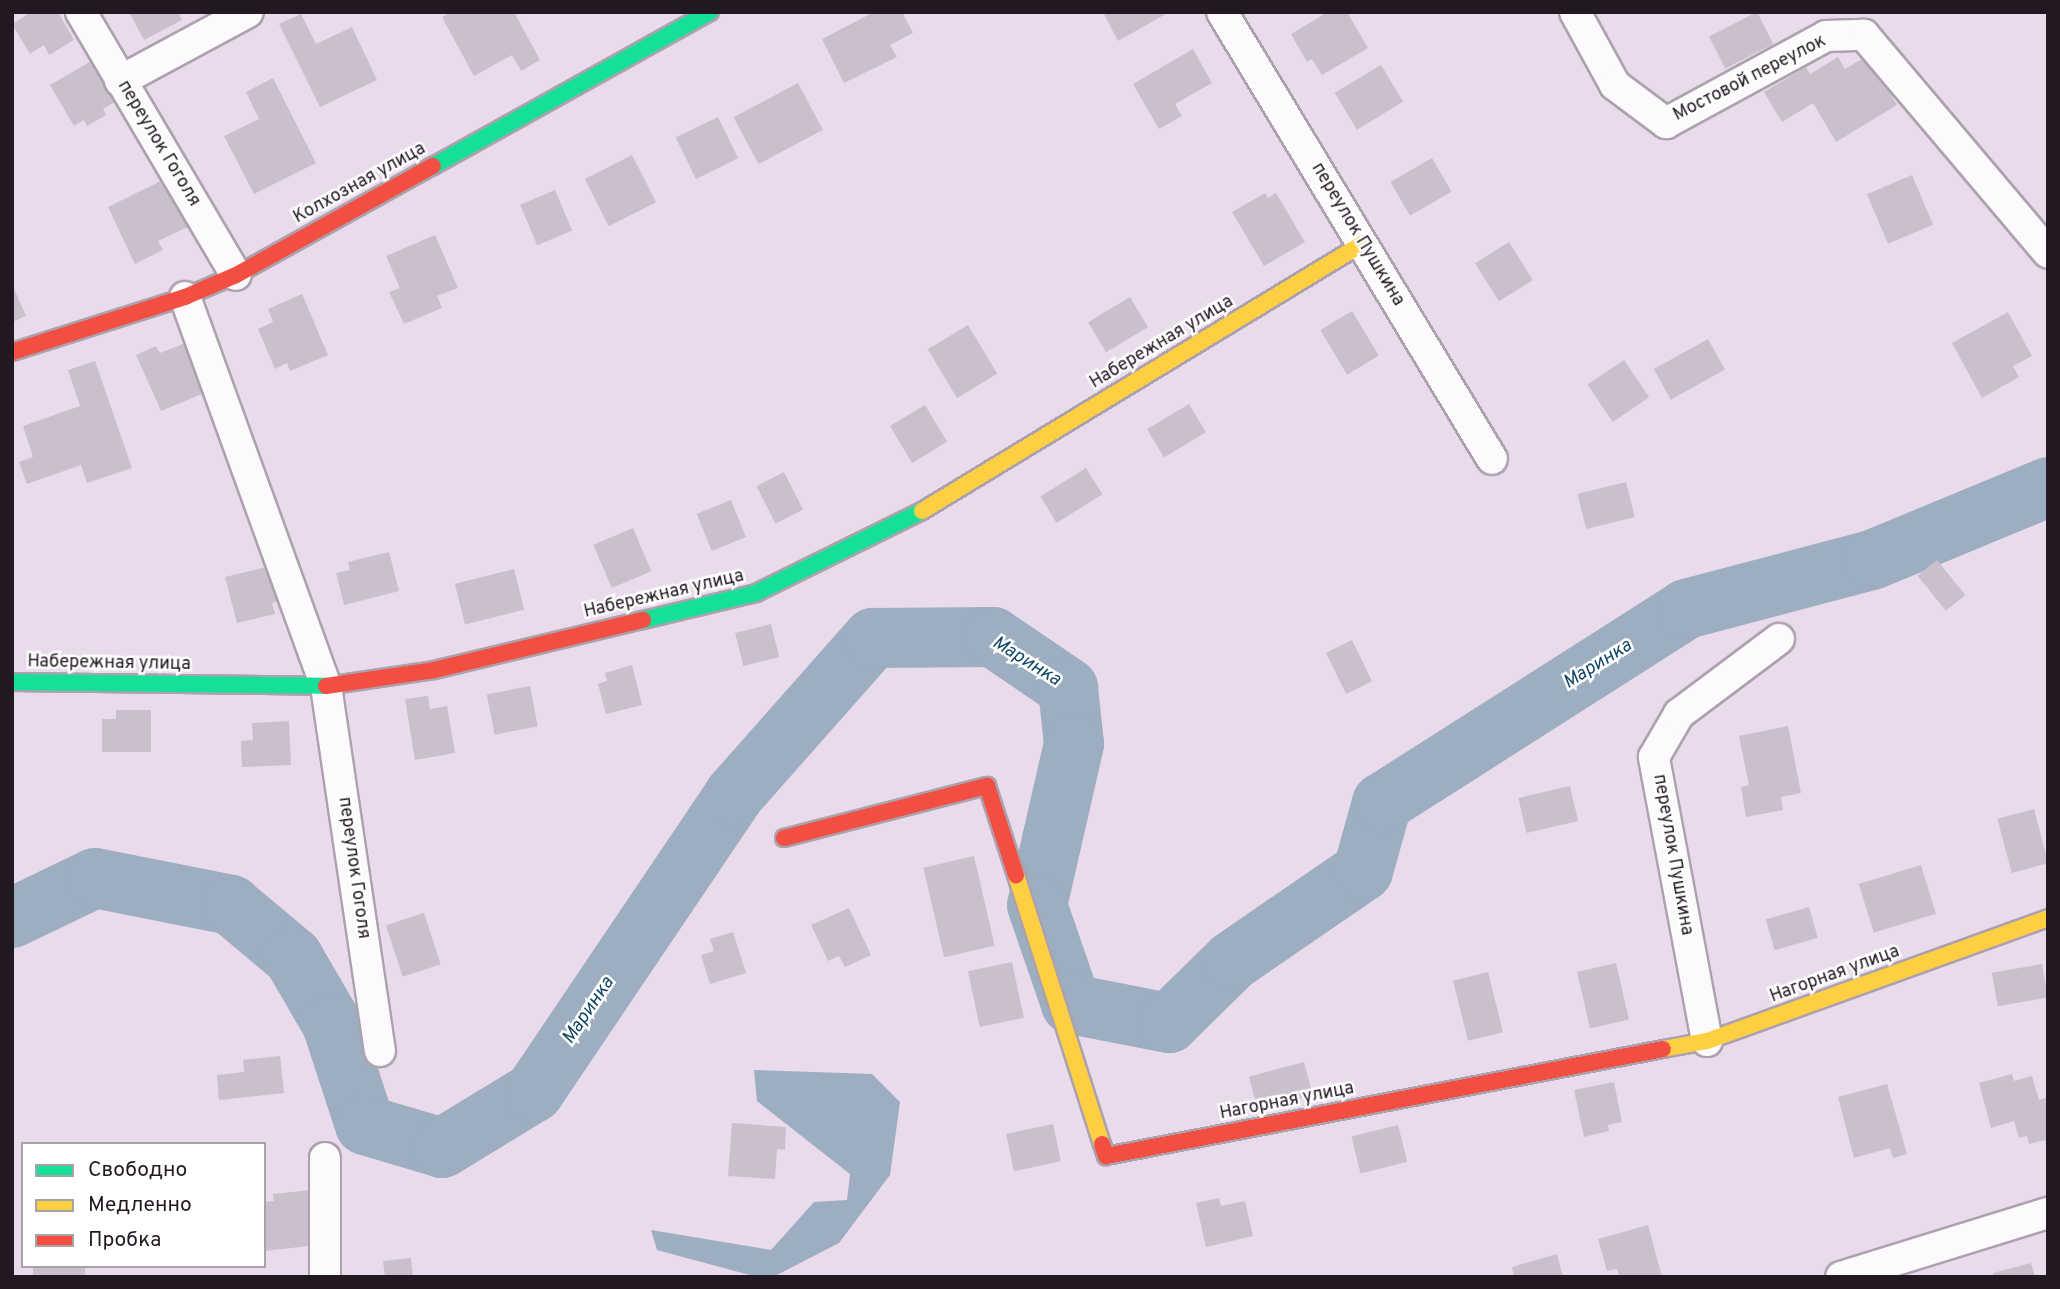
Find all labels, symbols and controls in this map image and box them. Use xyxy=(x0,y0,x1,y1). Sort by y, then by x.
street label: Мостовой переулок xyxy=(1670,31,1830,127)
street label: переулок Гоголя xyxy=(112,77,204,211)
street label: Колхозная улица xyxy=(290,139,430,229)
street label: переулок Пушкина xyxy=(1306,159,1408,311)
street label: Набережная улица xyxy=(1086,292,1238,394)
street label: Набережная улица xyxy=(582,566,746,624)
water label: Маринка xyxy=(987,632,1065,692)
water label: Маринка xyxy=(1559,635,1637,695)
street label: Набережная улица xyxy=(27,652,191,676)
street label: переулок Пушкина xyxy=(1647,773,1697,937)
street label: переулок Гоголя xyxy=(332,796,374,940)
street label: Нагорная улица xyxy=(1767,942,1903,1008)
water label: Маринка xyxy=(558,973,620,1049)
street label: Нагорная улица xyxy=(1218,1078,1356,1126)
legend xyxy=(21,1142,266,1268)
text: Свободно xyxy=(88,1157,187,1184)
text: Медленно xyxy=(88,1192,192,1219)
text: Пробка xyxy=(88,1227,161,1254)

